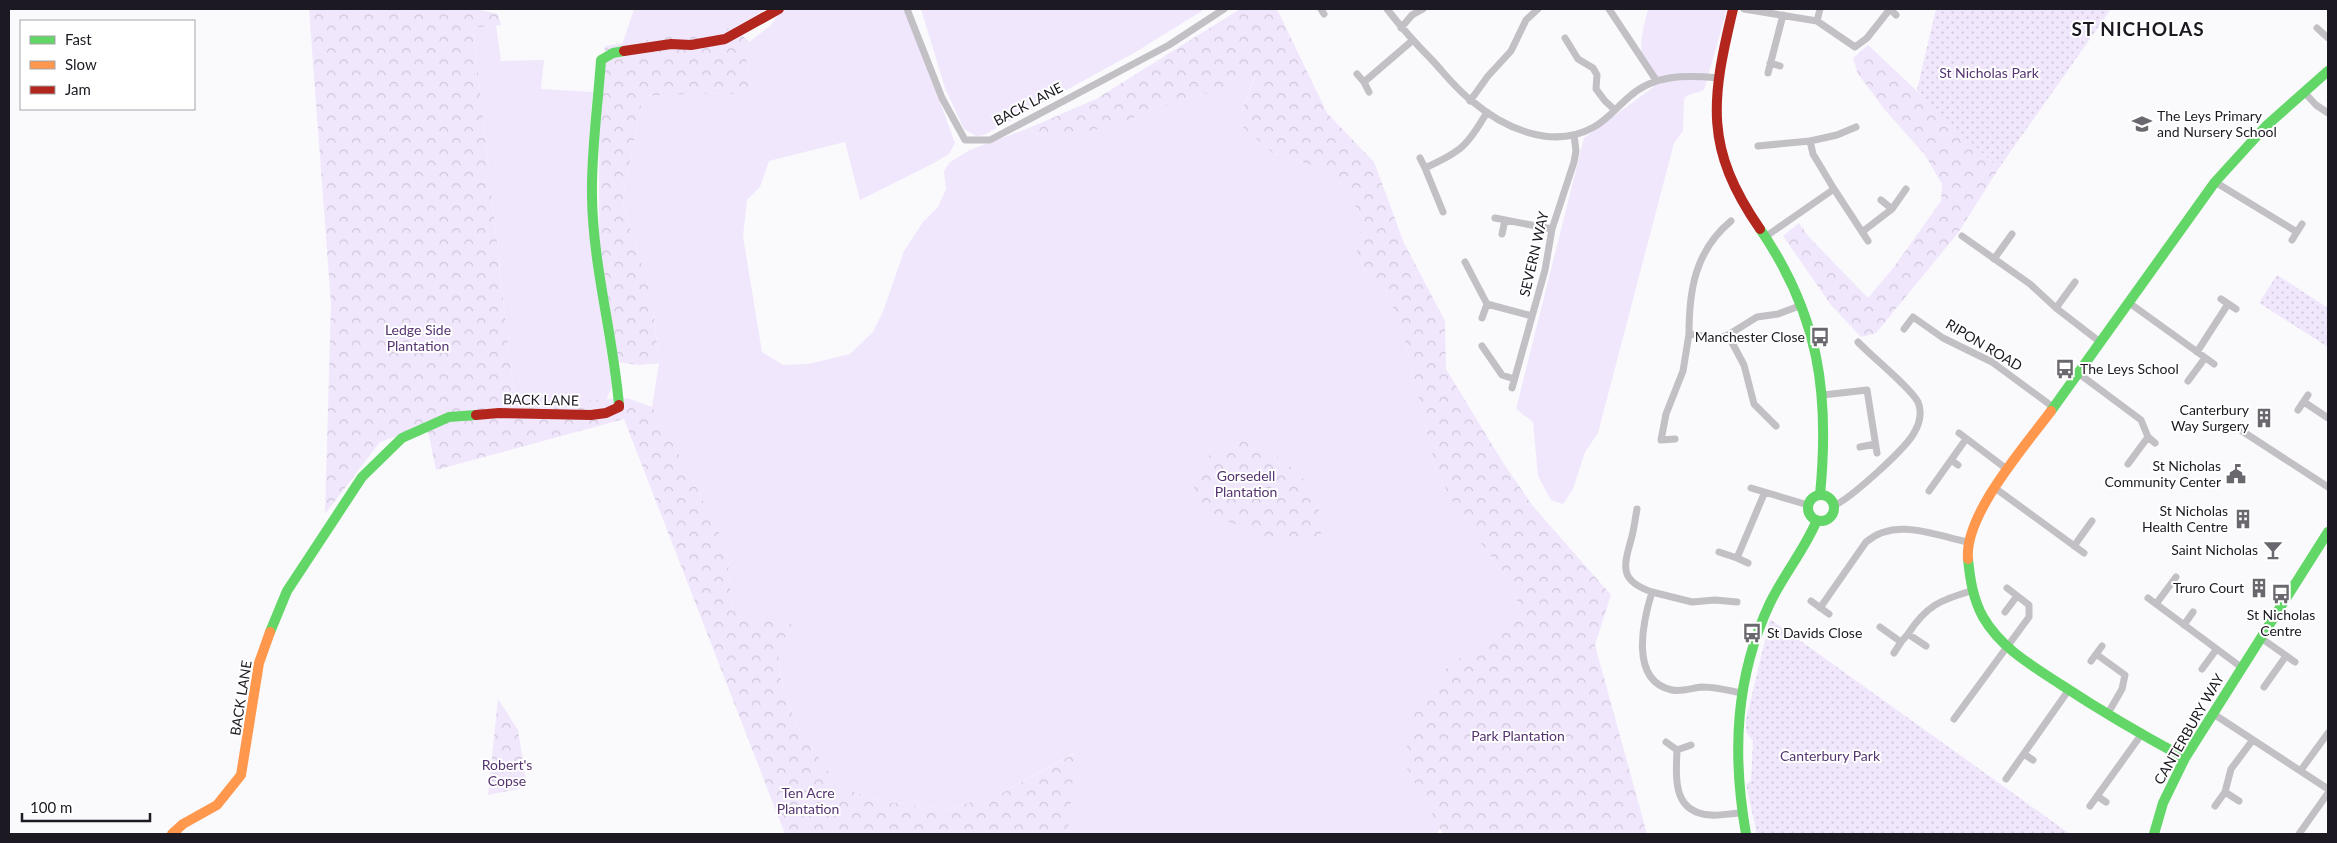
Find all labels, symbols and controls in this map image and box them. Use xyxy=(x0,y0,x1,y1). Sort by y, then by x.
district label: ST NICHOLAS xyxy=(2071,17,2205,40)
legend xyxy=(20,20,195,110)
text: Fast xyxy=(65,30,92,48)
text: Slow xyxy=(65,55,97,73)
park label: St Nicholas Park xyxy=(1939,64,2040,81)
street label: BACK LANE xyxy=(990,78,1065,129)
text: Jam xyxy=(65,80,91,98)
place label: The Leys Primary and Nursery School xyxy=(2157,107,2277,140)
school or university icon: The Leys Primary and Nursery School xyxy=(2131,113,2153,135)
street label: SEVERN WAY xyxy=(1515,209,1552,298)
street label: RIPON ROAD xyxy=(1943,315,2026,374)
park label: Ledge Side Plantation xyxy=(385,321,451,354)
bus stop icon: Manchester Close xyxy=(1809,326,1831,348)
place label: Manchester Close xyxy=(1695,328,1805,345)
bus stop icon: The Leys School xyxy=(2054,358,2076,380)
place label: The Leys School xyxy=(2080,360,2179,377)
street label: BACK LANE xyxy=(503,390,579,409)
place label: Canterbury Way Surgery xyxy=(2171,401,2250,434)
building icon: Canterbury Way Surgery xyxy=(2253,407,2275,429)
place label: St Nicholas Community Center xyxy=(2105,457,2221,490)
public building icon: St Nicholas Community Center xyxy=(2225,463,2247,485)
park label: Gorsedell Plantation xyxy=(1215,467,1277,500)
place label: St Nicholas Health Centre xyxy=(2142,502,2228,535)
building icon: St Nicholas Health Centre xyxy=(2232,508,2254,530)
bar icon: Saint Nicholas xyxy=(2262,539,2284,561)
place label: Saint Nicholas xyxy=(2171,541,2258,558)
building icon: Truro Court xyxy=(2248,577,2270,599)
place label: Truro Court xyxy=(2173,579,2244,596)
bus stop icon: St Nicholas Centre xyxy=(2270,583,2292,605)
place label: St Nicholas Centre xyxy=(2247,606,2315,639)
bus stop icon: St Davids Close xyxy=(1741,622,1763,644)
place label: St Davids Close xyxy=(1767,624,1862,641)
street label: BACK LANE xyxy=(226,659,255,737)
street label: CANTERBURY WAY xyxy=(2150,670,2227,787)
park label: Park Plantation xyxy=(1471,727,1565,744)
park label: Canterbury Park xyxy=(1780,747,1881,764)
park label: Robert's Copse xyxy=(482,756,532,789)
park label: Ten Acre Plantation xyxy=(777,784,839,817)
scale bar xyxy=(22,790,150,822)
text: 100 m xyxy=(30,798,72,816)

